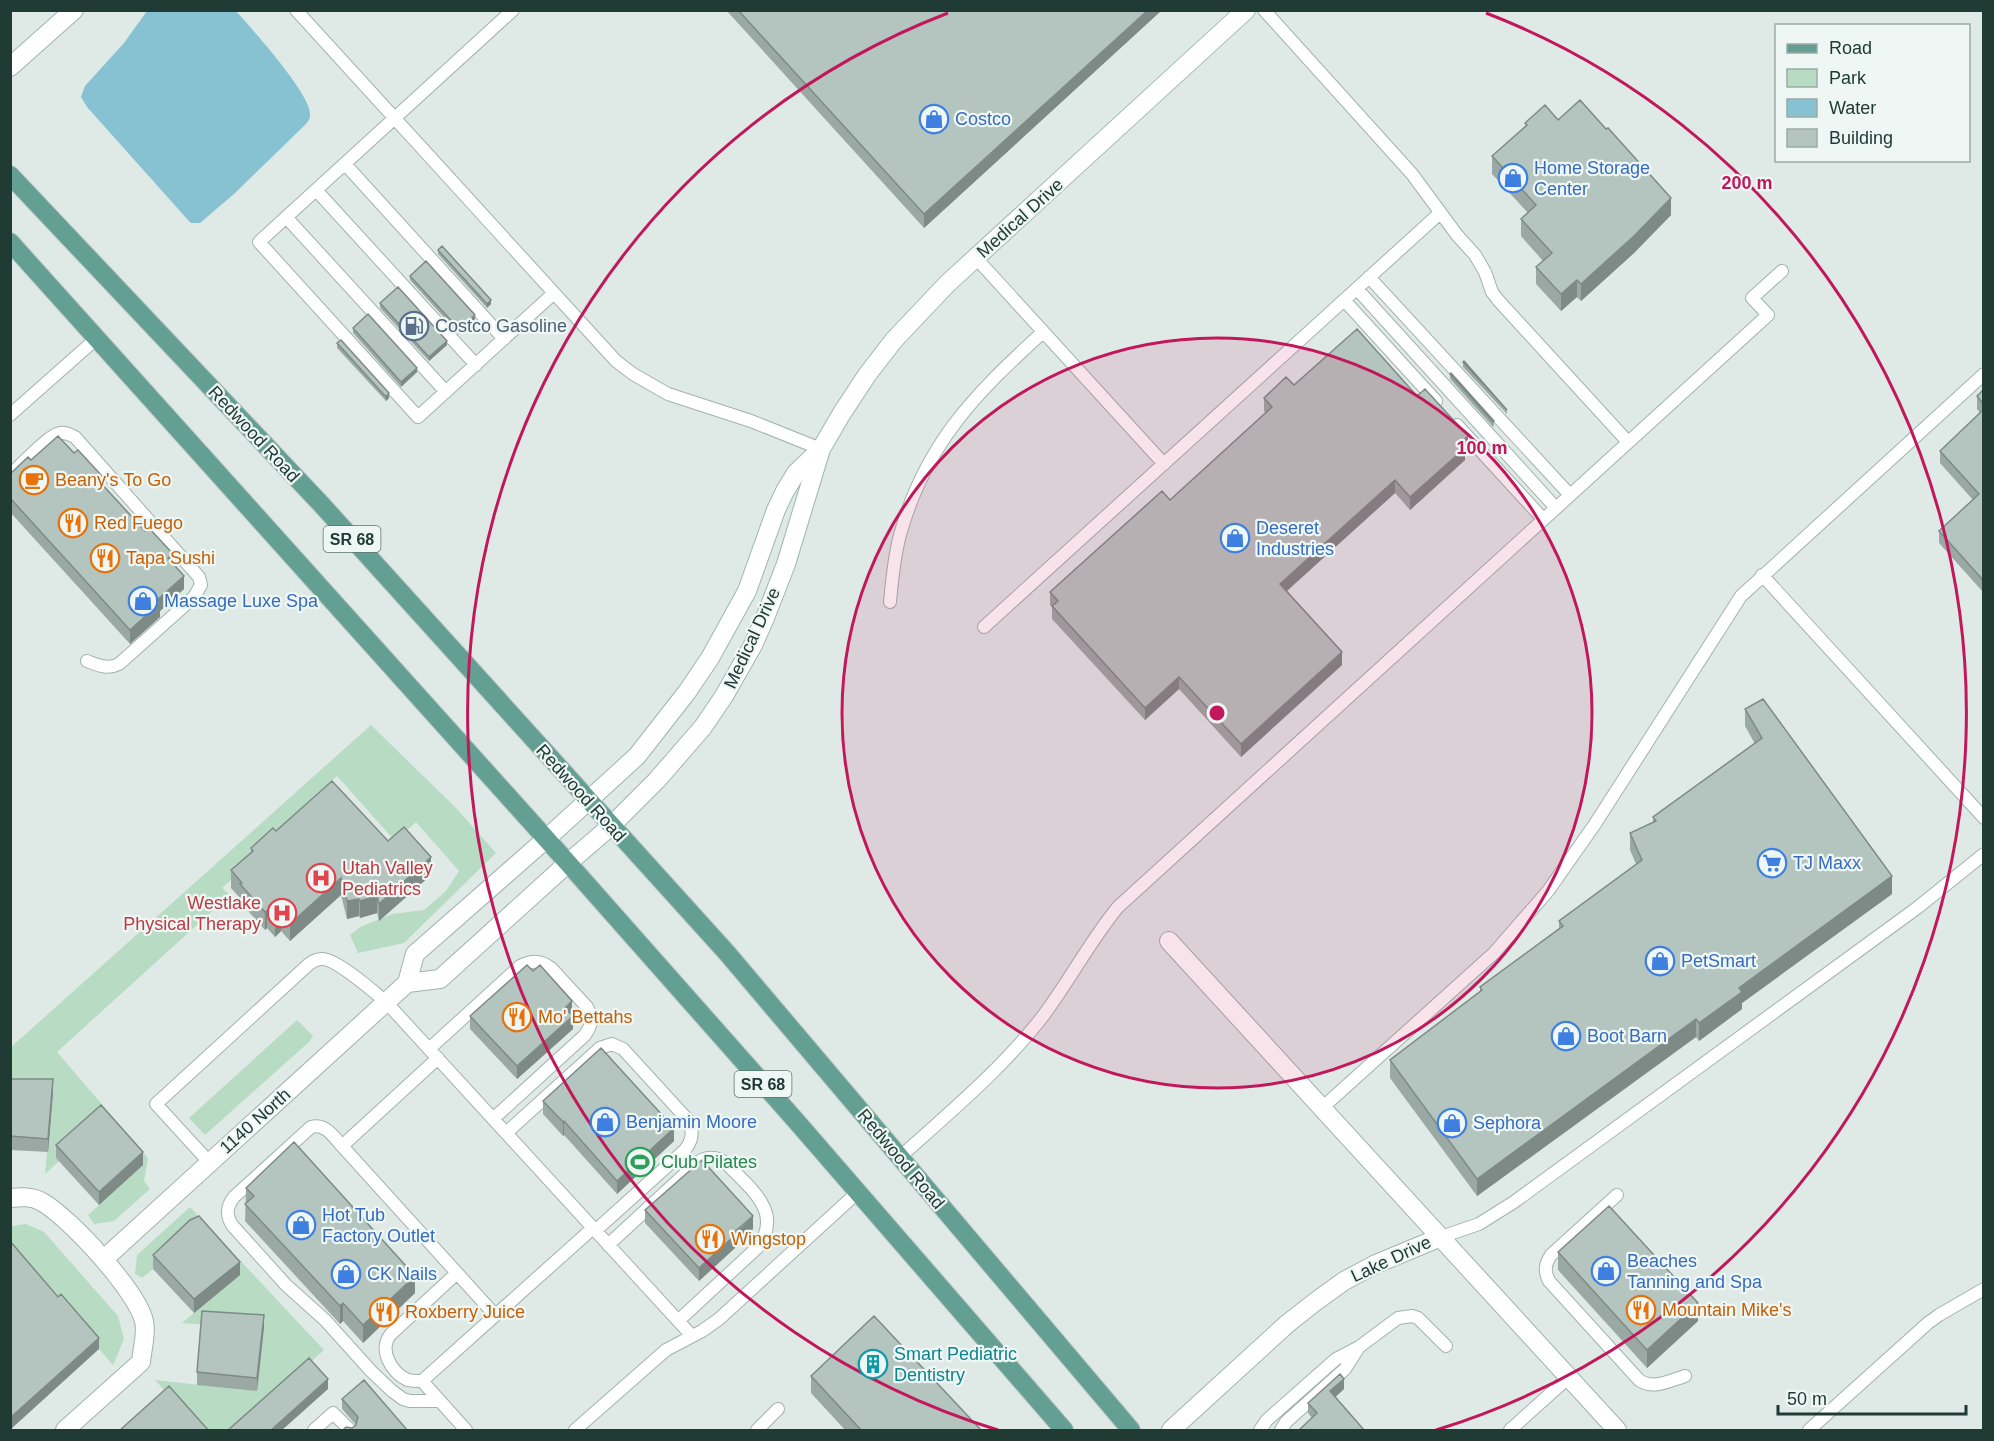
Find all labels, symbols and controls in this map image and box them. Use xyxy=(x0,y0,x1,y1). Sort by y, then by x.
legend xyxy=(1775,24,1970,162)
text: Road xyxy=(1829,38,1872,58)
text: Park xyxy=(1829,68,1867,88)
text: Water xyxy=(1829,98,1876,118)
shop icon: Costco xyxy=(918,103,950,135)
place label: Costco xyxy=(955,109,1011,129)
text: Building xyxy=(1829,128,1893,148)
place label: Home Storage Center xyxy=(1534,158,1650,199)
shop icon: Home Storage Center xyxy=(1497,162,1529,194)
text: 200 m xyxy=(1721,173,1773,193)
street label: Medical Drive xyxy=(973,174,1067,262)
fuel station icon: Costco Gasoline xyxy=(398,310,430,342)
place label: Costco Gasoline xyxy=(435,316,567,336)
street label: Redwood Road xyxy=(204,382,304,486)
text: 100 m xyxy=(1456,438,1508,458)
cafe icon: Beany's To Go xyxy=(18,464,50,496)
place label: Beany's To Go xyxy=(55,470,171,490)
restaurant icon: Red Fuego xyxy=(57,507,89,539)
place label: Red Fuego xyxy=(94,513,183,533)
place label: Deseret Industries xyxy=(1256,518,1334,559)
shop icon: Deseret Industries xyxy=(1219,522,1251,554)
road number: SR 68 xyxy=(324,526,380,552)
restaurant icon: Tapa Sushi xyxy=(89,542,121,574)
place label: Tapa Sushi xyxy=(126,548,215,568)
street label: Medical Drive xyxy=(720,584,784,692)
shop icon: Massage Luxe Spa xyxy=(127,585,159,617)
place label: Massage Luxe Spa xyxy=(164,591,319,611)
centre of rings xyxy=(1207,703,1227,723)
street label: Redwood Road xyxy=(532,740,630,846)
supermarket icon: TJ Maxx xyxy=(1756,847,1788,879)
place label: TJ Maxx xyxy=(1793,853,1861,873)
place label: Utah Valley Pediatrics xyxy=(342,858,433,899)
hospital icon: Utah Valley Pediatrics xyxy=(305,862,337,894)
place label: Westlake Physical Therapy xyxy=(123,893,261,934)
hospital icon: Westlake Physical Therapy xyxy=(266,897,298,929)
shop icon: PetSmart xyxy=(1644,945,1676,977)
place label: PetSmart xyxy=(1681,951,1756,971)
restaurant icon: Mo' Bettahs xyxy=(501,1001,533,1033)
place label: Mo' Bettahs xyxy=(538,1007,632,1027)
shop icon: Boot Barn xyxy=(1550,1020,1582,1052)
place label: Boot Barn xyxy=(1587,1026,1667,1046)
road number: SR 68 xyxy=(734,1071,792,1097)
street label: 1140 North xyxy=(216,1084,294,1158)
street label: Redwood Road xyxy=(853,1105,949,1213)
shop icon: Benjamin Moore xyxy=(589,1106,621,1138)
shop icon: Sephora xyxy=(1436,1107,1468,1139)
place label: Benjamin Moore xyxy=(626,1112,757,1132)
place label: Sephora xyxy=(1473,1113,1542,1133)
sports icon: Club Pilates xyxy=(624,1146,656,1178)
place label: Club Pilates xyxy=(661,1152,757,1172)
place label: Hot Tub Factory Outlet xyxy=(322,1205,435,1246)
shop icon: Hot Tub Factory Outlet xyxy=(285,1209,317,1241)
restaurant icon: Wingstop xyxy=(694,1223,726,1255)
place label: Wingstop xyxy=(731,1229,806,1249)
street label: Lake Drive xyxy=(1348,1232,1434,1286)
place label: Beaches Tanning and Spa xyxy=(1627,1251,1763,1292)
shop icon: Beaches Tanning and Spa xyxy=(1590,1255,1622,1287)
shop icon: CK Nails xyxy=(330,1258,362,1290)
place label: CK Nails xyxy=(367,1264,437,1284)
restaurant icon: Mountain Mike's xyxy=(1625,1294,1657,1326)
restaurant icon: Roxberry Juice xyxy=(368,1296,400,1328)
place label: Mountain Mike's xyxy=(1662,1300,1792,1320)
place label: Roxberry Juice xyxy=(405,1302,525,1322)
place label: Smart Pediatric Dentistry xyxy=(894,1344,1017,1385)
building icon: Smart Pediatric Dentistry xyxy=(857,1348,889,1380)
scale bar xyxy=(1778,1378,1966,1416)
text: 50 m xyxy=(1787,1389,1827,1409)

